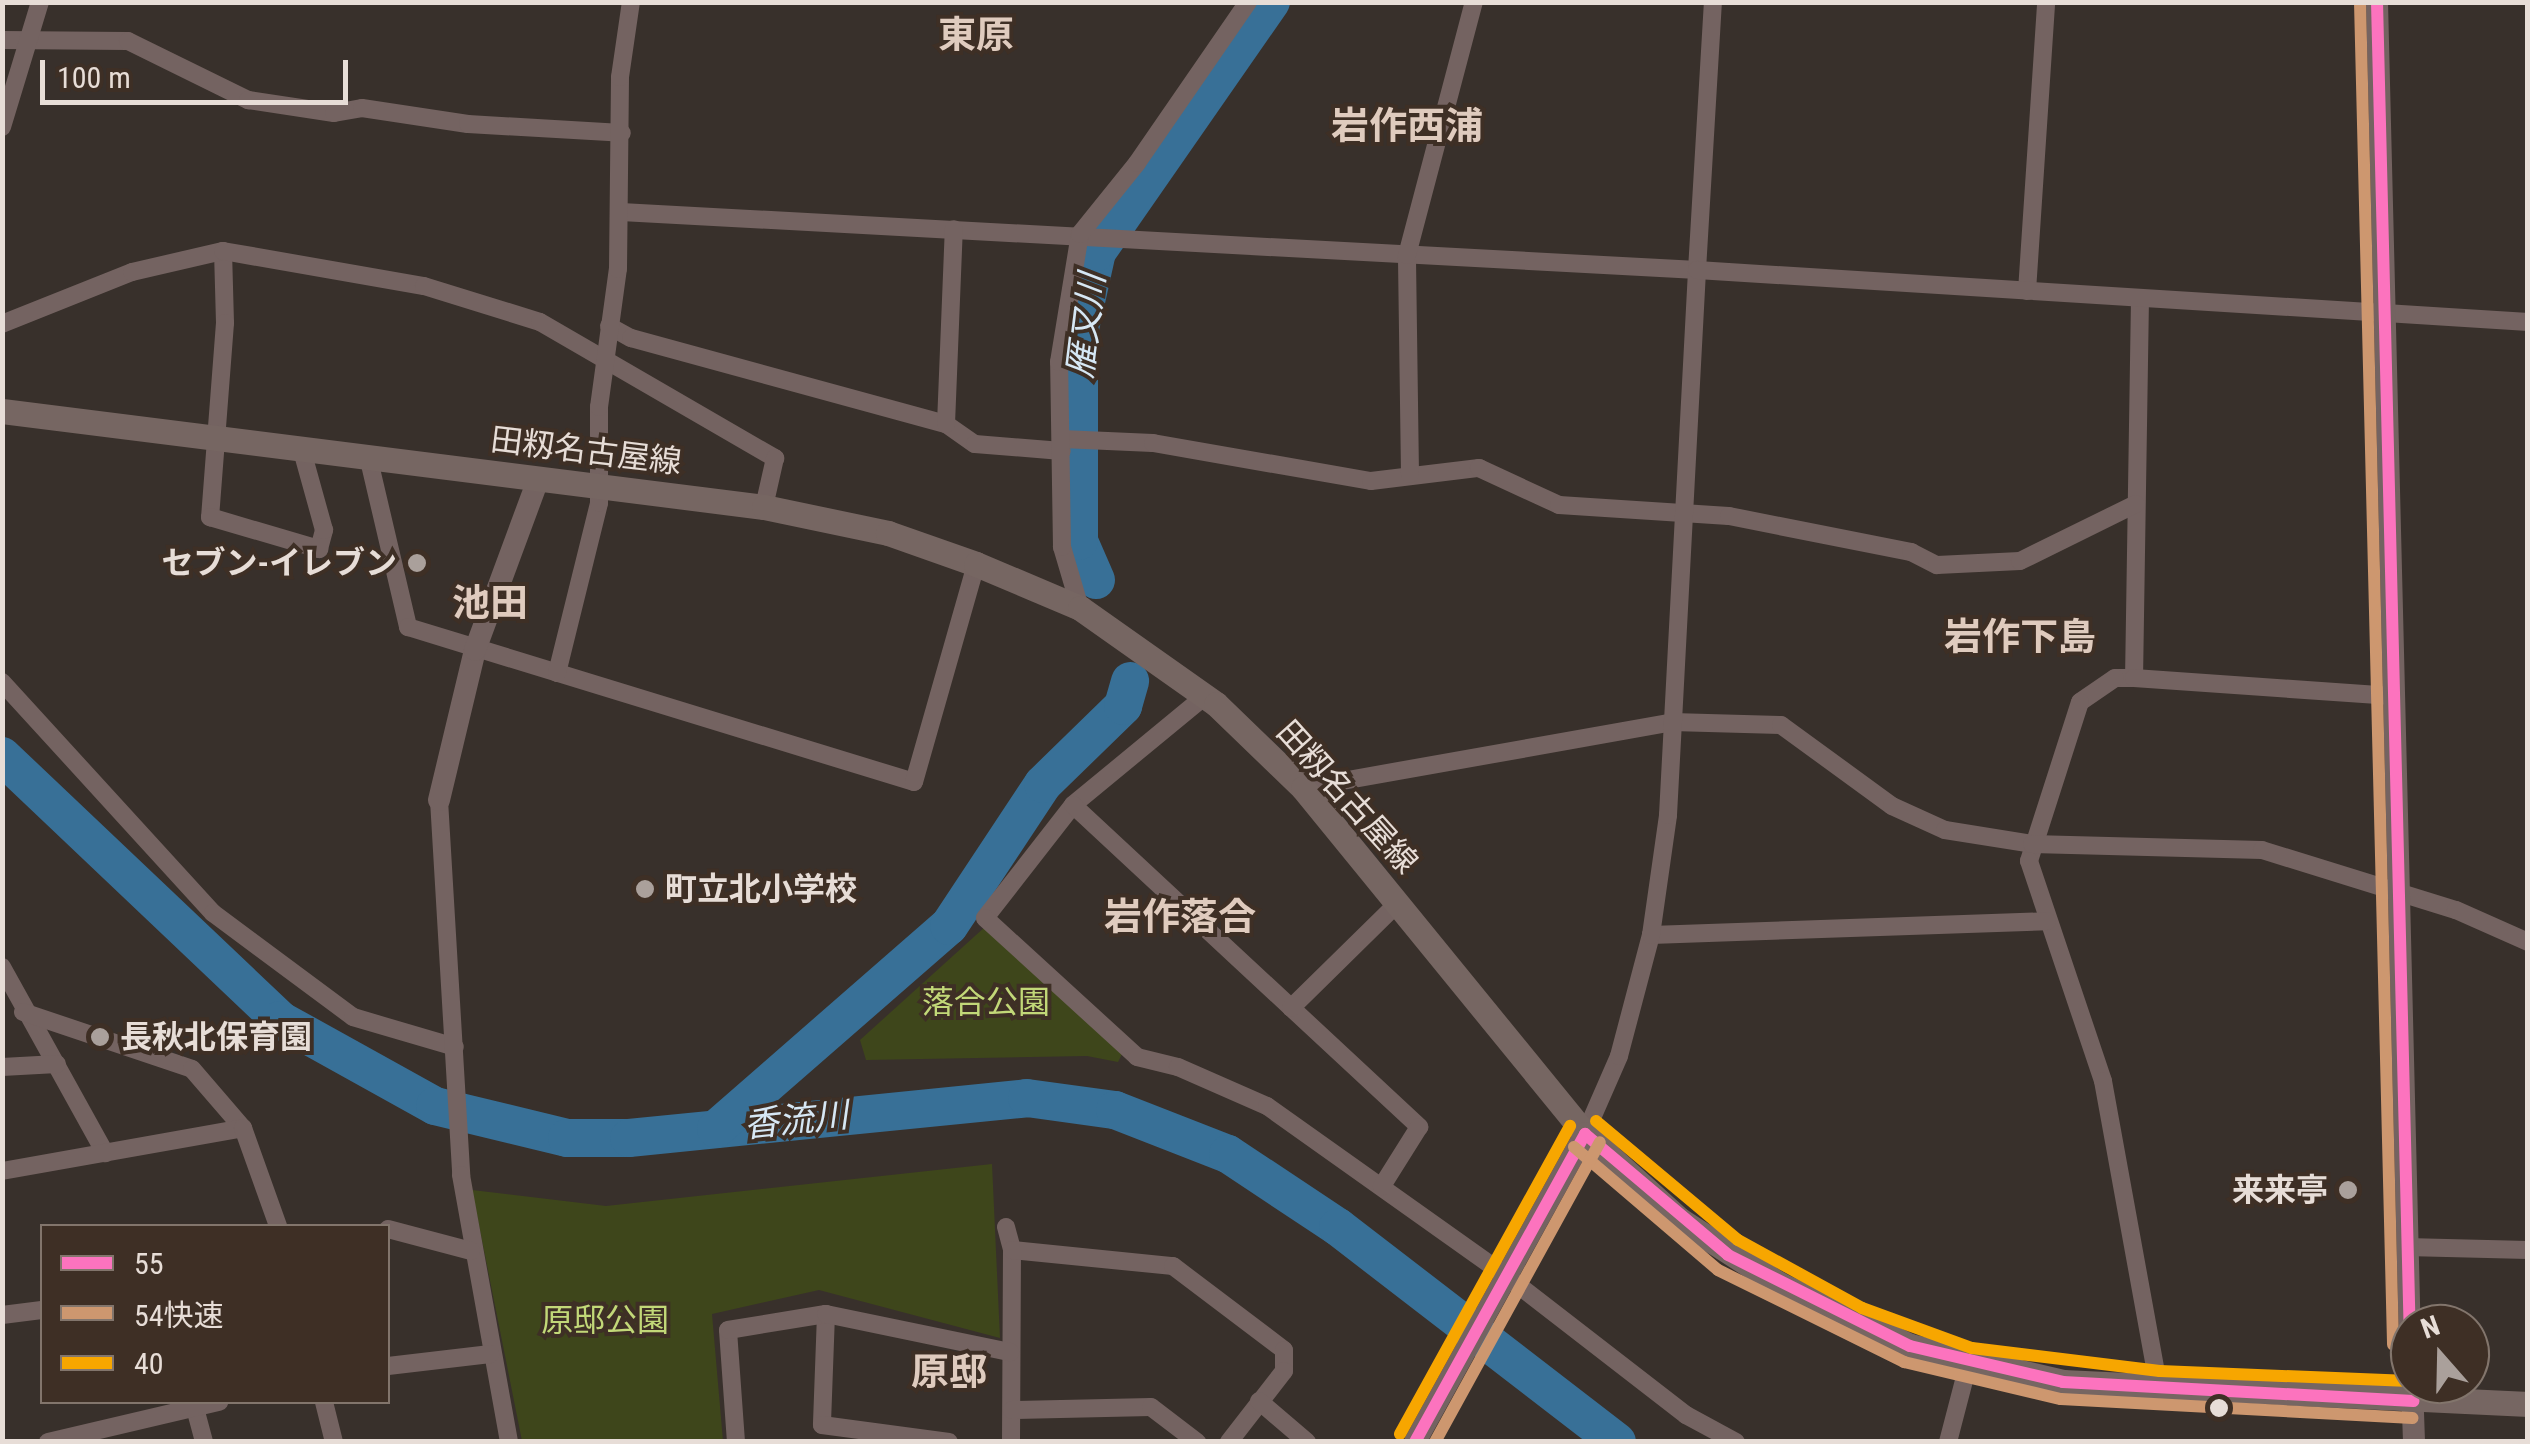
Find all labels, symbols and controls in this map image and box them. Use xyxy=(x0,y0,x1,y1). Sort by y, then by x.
district label: 東原 xyxy=(938,13,1014,59)
scale bar xyxy=(45,40,352,102)
text: 100 m xyxy=(57,60,131,95)
district label: 岩作西浦 xyxy=(1331,104,1483,150)
water label: 雁又川 xyxy=(1060,271,1114,381)
street label: 田籾名古屋線 xyxy=(488,420,684,482)
place label: セブン-イレブン xyxy=(161,544,397,582)
marker: セブン-イレブン xyxy=(406,552,428,574)
district label: 池田 xyxy=(452,581,528,627)
district label: 岩作下島 xyxy=(1944,615,2096,661)
street label: 田籾名古屋線 xyxy=(1268,713,1426,881)
place label: 町立北小学校 xyxy=(665,870,857,908)
marker: 町立北小学校 xyxy=(634,878,656,900)
district label: 岩作落合 xyxy=(1104,895,1256,941)
park label: 落合公園 xyxy=(922,983,1050,1021)
place label: 長秋北保育園 xyxy=(120,1018,312,1056)
marker: 長秋北保育園 xyxy=(89,1026,111,1048)
water label: 香流川 xyxy=(742,1095,850,1147)
place label: 来来亭 xyxy=(2232,1171,2328,1209)
marker: 来来亭 xyxy=(2337,1179,2359,1201)
legend xyxy=(40,1224,390,1404)
text: 55 xyxy=(134,1246,164,1281)
text: 54快速 xyxy=(134,1298,224,1333)
park label: 原邸公園 xyxy=(541,1301,669,1339)
north arrow xyxy=(2390,1304,2490,1404)
text: N xyxy=(2417,1309,2444,1346)
text: 40 xyxy=(134,1346,164,1381)
district label: 原邸 xyxy=(911,1350,987,1396)
unlabelled marker xyxy=(2209,1398,2229,1418)

